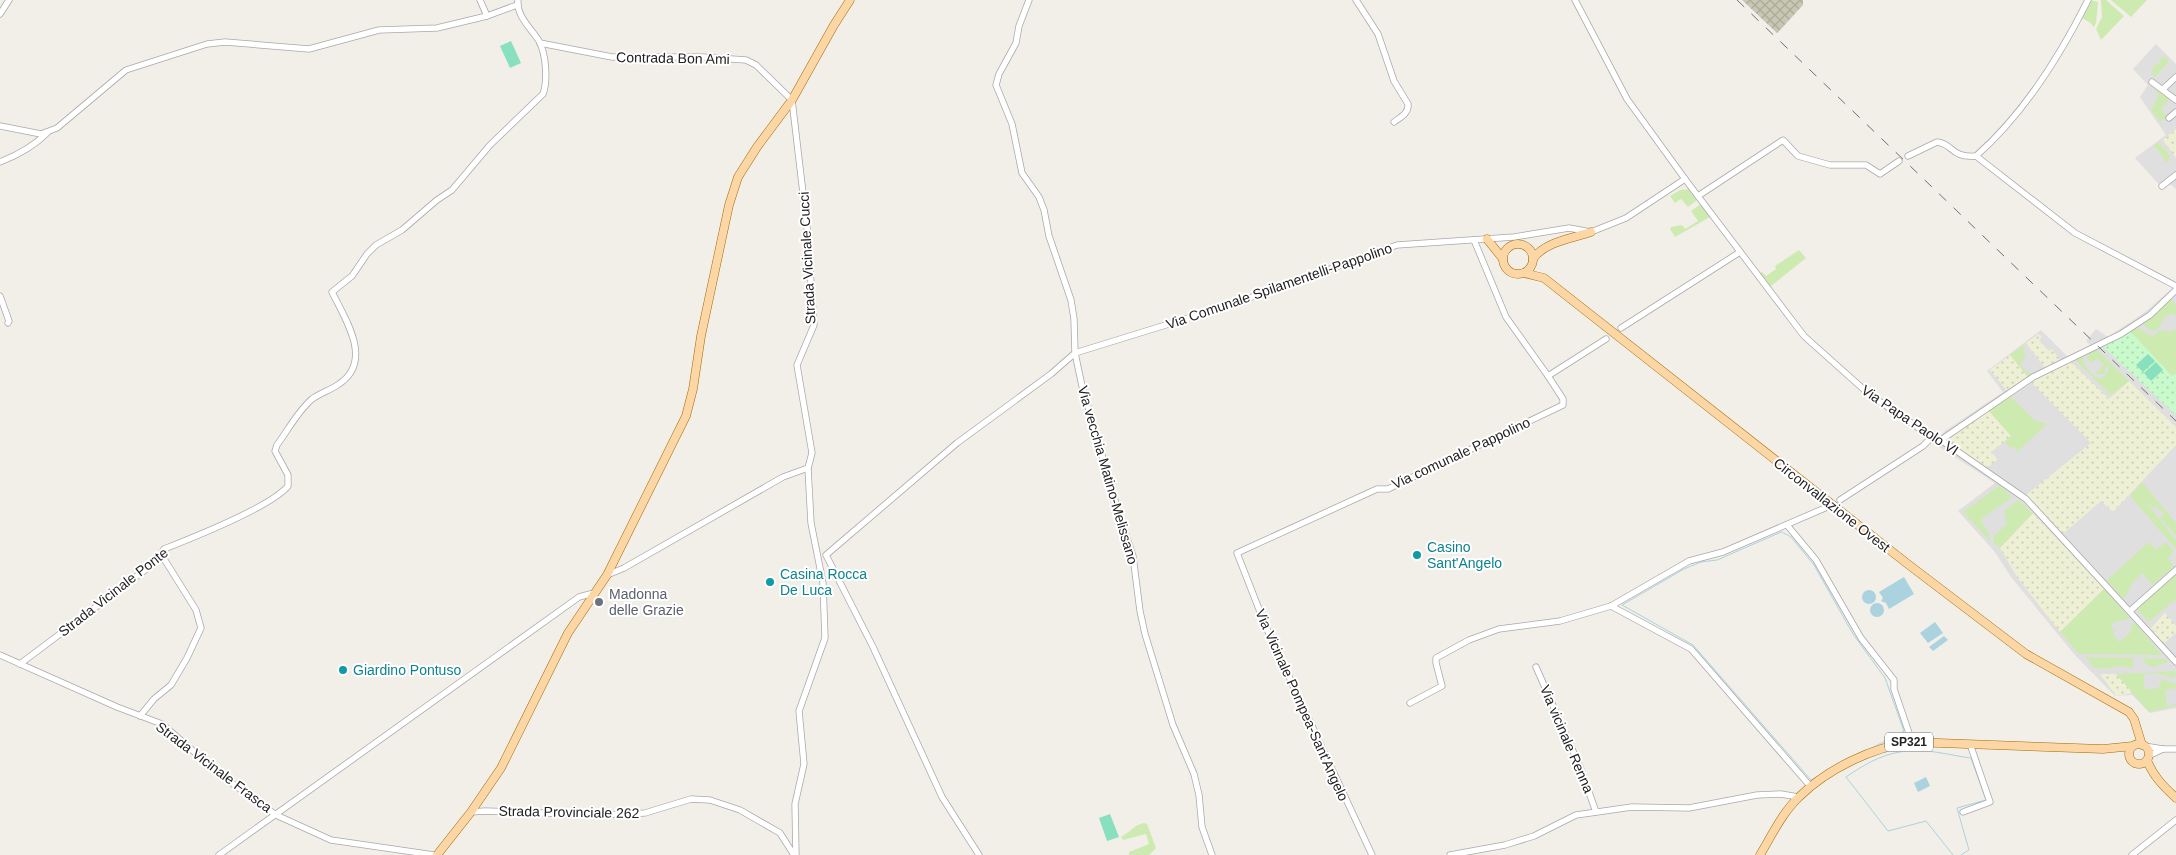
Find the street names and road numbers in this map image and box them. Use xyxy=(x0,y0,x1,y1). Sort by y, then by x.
street label: Contrada Bon Ami xyxy=(616,49,730,67)
street label: Strada Vicinale Cucci xyxy=(796,191,818,325)
street label: Via Comunale Spilamentelli-Pappolino xyxy=(1164,240,1394,332)
street label: Via Papa Paolo VI xyxy=(1859,382,1961,458)
street label: Via vecchia Matino-Melissano xyxy=(1075,384,1141,566)
street label: Via comunale Pappolino xyxy=(1389,414,1533,492)
street label: Circonvallazione Ovest xyxy=(1771,455,1893,555)
street label: Strada Vicinale Ponte xyxy=(55,544,171,640)
street label: Via Vicinale Pompea-Sant'Angelo xyxy=(1252,607,1352,804)
street label: Via vicinale Renna xyxy=(1537,683,1597,796)
street label: Strada Vicinale Frasca xyxy=(153,718,275,816)
road number: SP321 xyxy=(1885,732,1933,752)
street label: Strada Provinciale 262 xyxy=(498,803,640,821)

